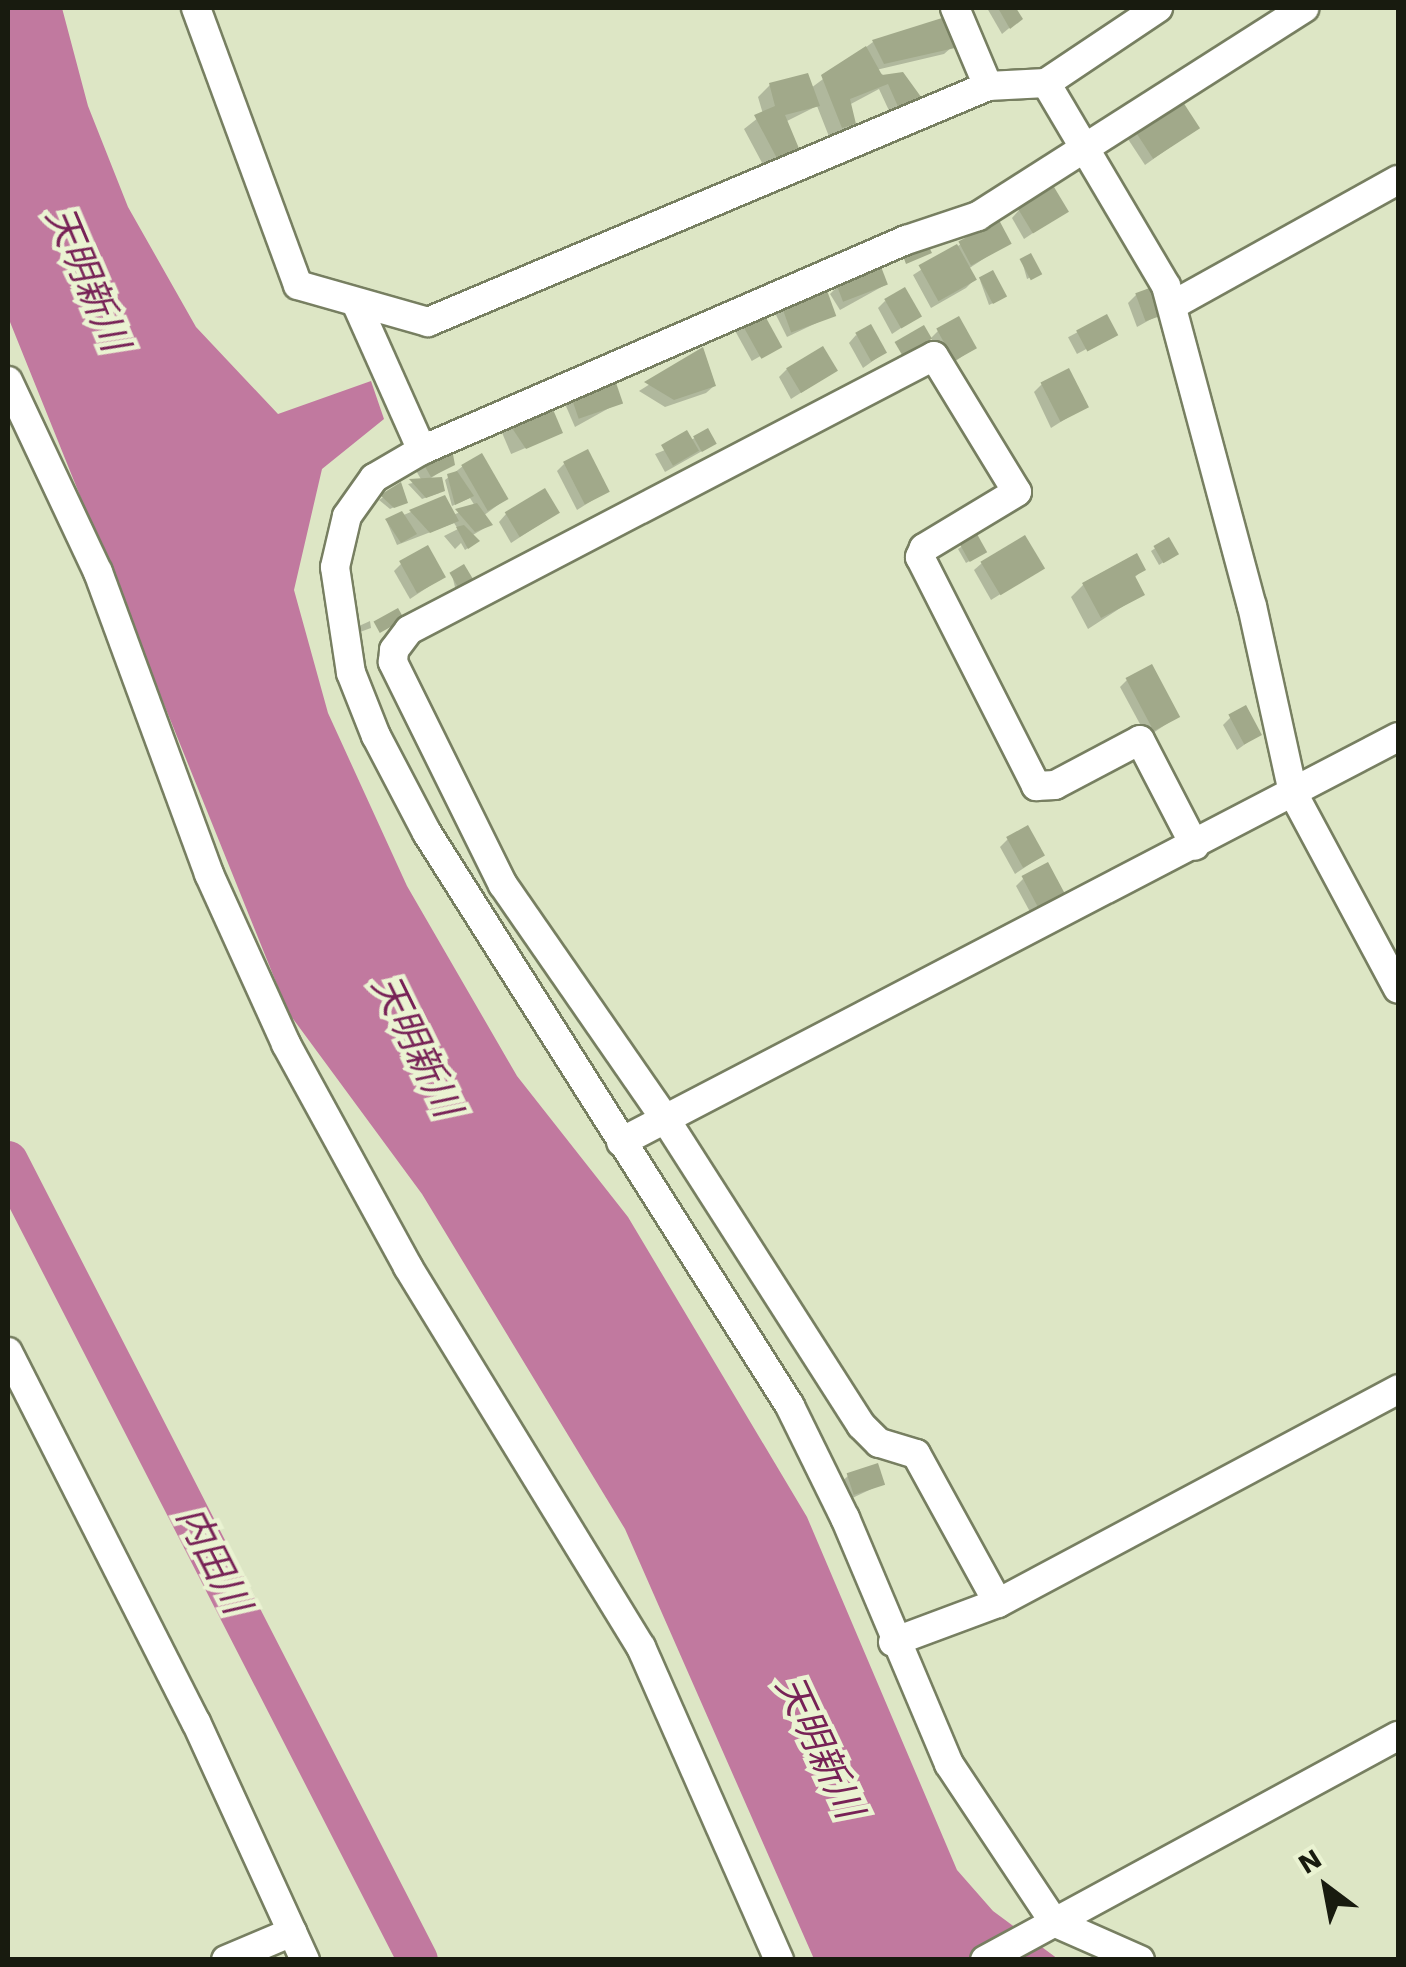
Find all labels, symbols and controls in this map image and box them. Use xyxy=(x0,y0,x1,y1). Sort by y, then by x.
water label: 天明新川 xyxy=(36,200,138,358)
water label: 天明新川 xyxy=(362,968,470,1124)
water label: 内田川 xyxy=(167,1499,259,1621)
water label: 天明新川 xyxy=(766,1668,872,1826)
north arrow xyxy=(1276,1837,1376,1937)
text: N xyxy=(1292,1842,1327,1881)

